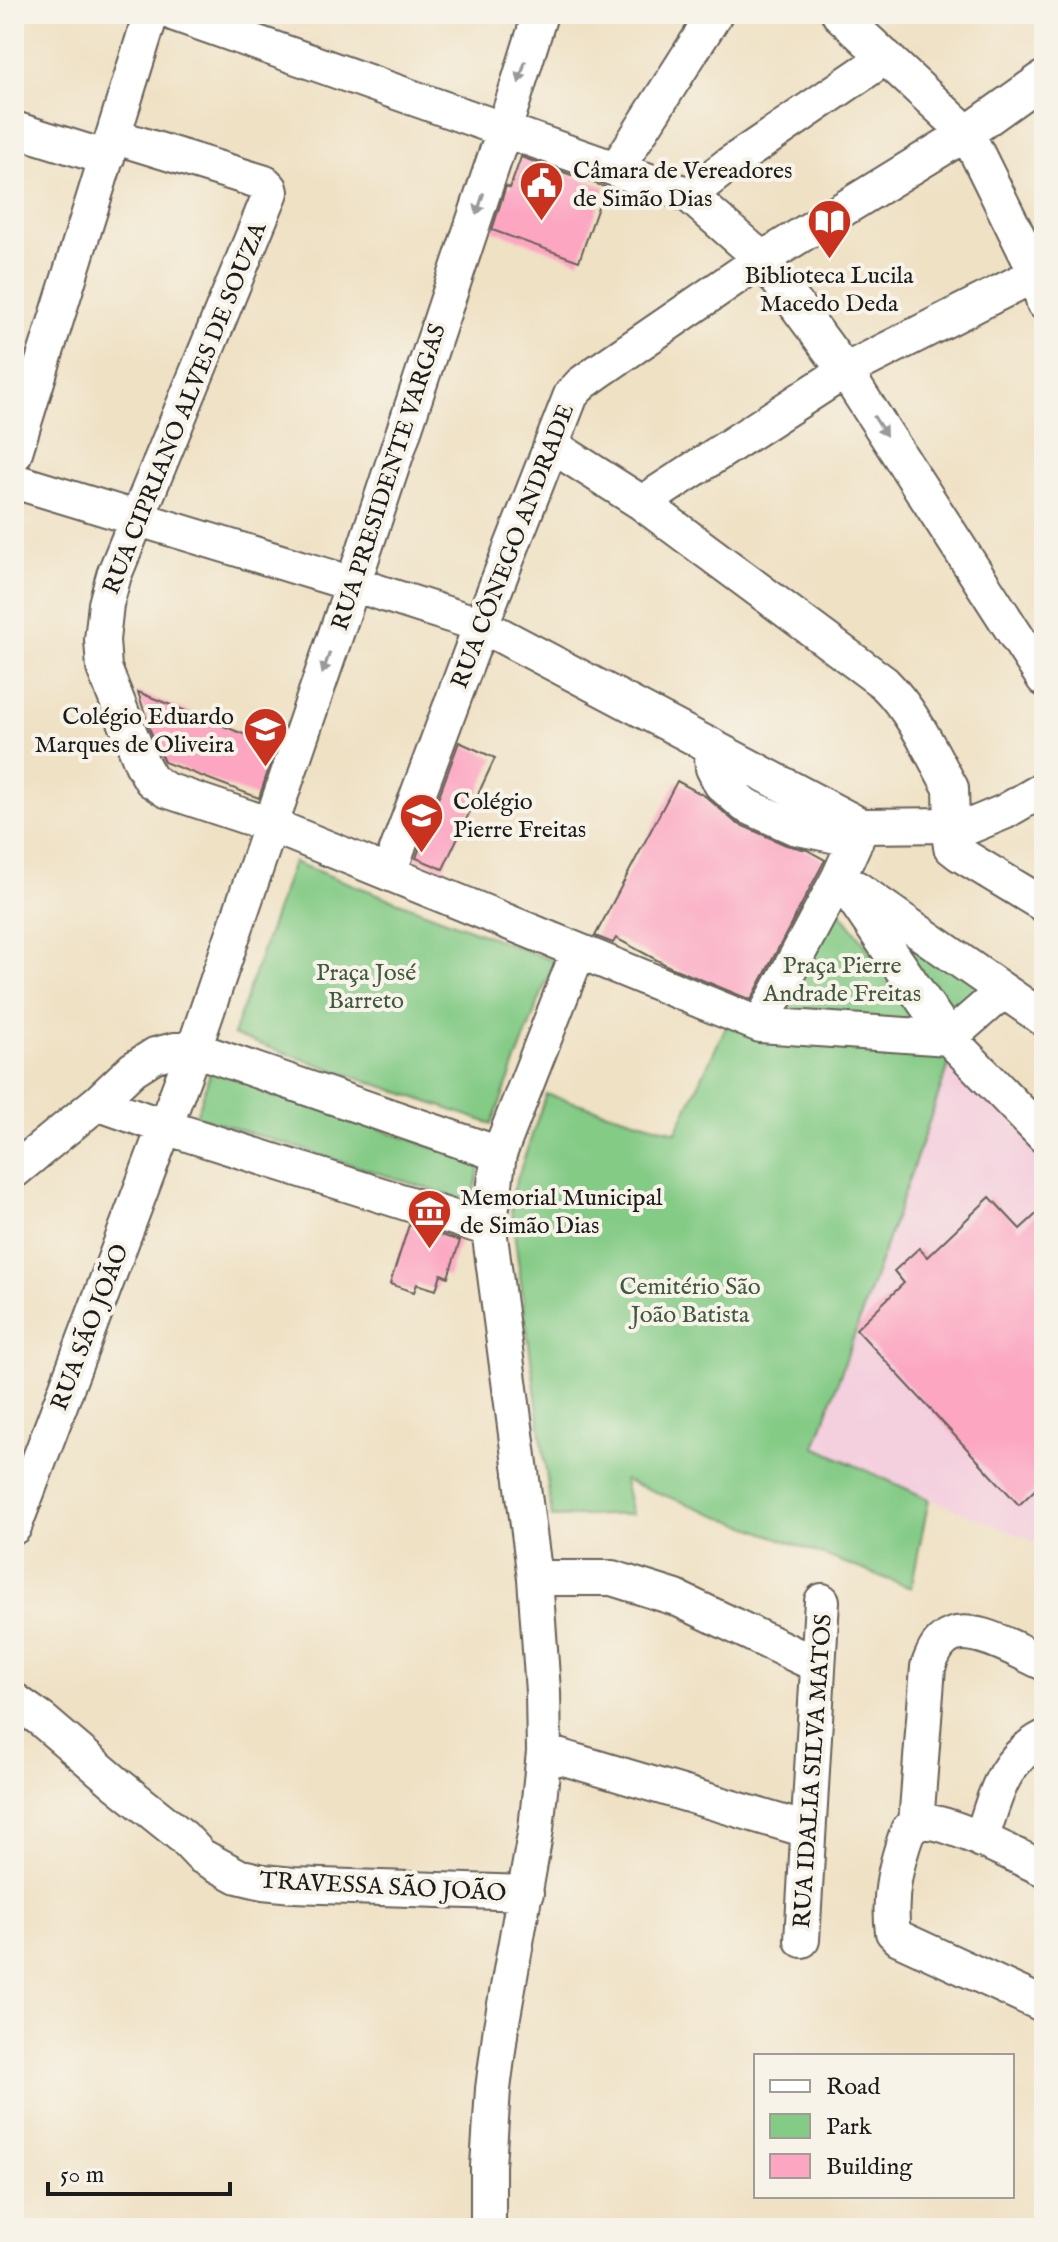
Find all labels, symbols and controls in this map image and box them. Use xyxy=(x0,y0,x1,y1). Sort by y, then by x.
one-way arrow xyxy=(515,60,528,84)
place label: Câmara de Vereadores de Simão Dias xyxy=(573,156,793,215)
public building icon: Câmara de Vereadores de Simão Dias xyxy=(518,160,566,223)
one-way arrow xyxy=(473,192,485,216)
library icon: Biblioteca Lucila Macedo Deda xyxy=(805,197,853,260)
street label: RUA CIPRIANO ALVES DE SOUZA xyxy=(96,217,275,599)
place label: Biblioteca Lucila Macedo Deda xyxy=(744,261,914,320)
street label: RUA PRESIDENTE VARGAS xyxy=(325,320,454,635)
street label: RUA CÔNEGO ANDRADE xyxy=(445,400,582,693)
one-way arrow xyxy=(873,415,888,436)
one-way arrow xyxy=(320,651,332,675)
place label: Colégio Eduardo Marques de Oliveira xyxy=(34,702,235,761)
school or university icon: Colégio Eduardo Marques de Oliveira xyxy=(241,706,289,769)
place label: Colégio Pierre Freitas xyxy=(453,787,586,846)
school or university icon: Colégio Pierre Freitas xyxy=(398,791,446,854)
park label: Praça Pierre Andrade Freitas xyxy=(762,951,921,1010)
park label: Praça José Barreto xyxy=(316,958,416,1017)
place label: Memorial Municipal de Simão Dias xyxy=(460,1183,663,1242)
museum icon: Memorial Municipal de Simão Dias xyxy=(405,1187,453,1250)
street label: RUA SÃO JOÃO xyxy=(44,1240,136,1415)
park label: Cemitério São João Batista xyxy=(619,1272,761,1331)
street label: RUA IDALIA SILVA MATOS xyxy=(787,1613,840,1929)
street label: TRAVESSA SÃO JOÃO xyxy=(259,1866,507,1909)
legend xyxy=(754,2054,1014,2198)
text: Road xyxy=(826,2072,880,2103)
text: Park xyxy=(826,2112,872,2143)
scale bar xyxy=(48,2146,230,2196)
text: Building xyxy=(826,2152,913,2183)
text: 50 m xyxy=(60,2160,104,2191)

